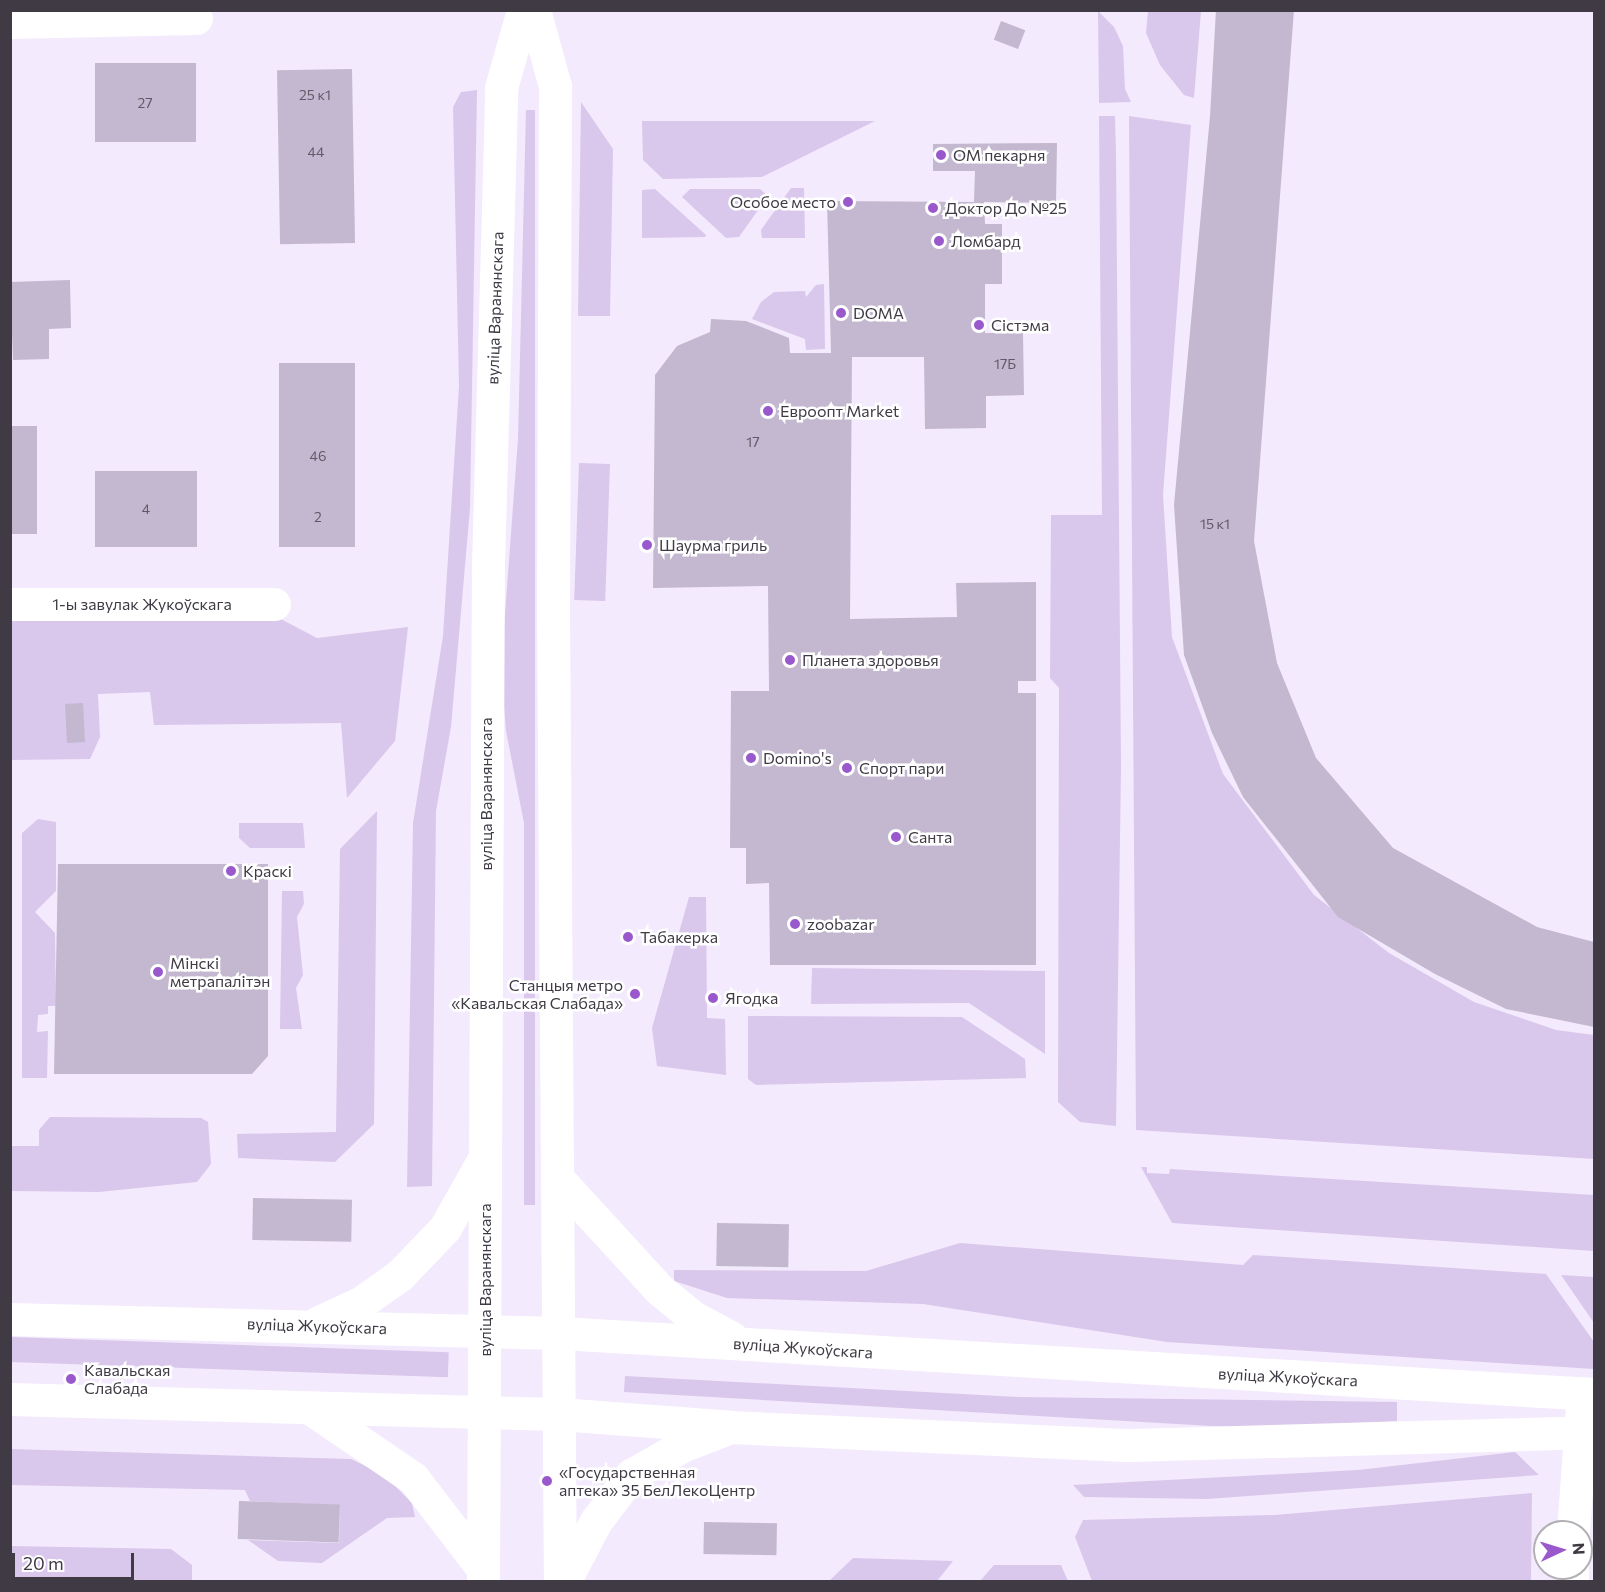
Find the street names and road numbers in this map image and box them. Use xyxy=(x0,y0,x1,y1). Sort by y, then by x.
street label: вуліца Варанянскага xyxy=(483,231,507,385)
street label: 1-ы завулак Жукоўскага xyxy=(52,594,232,614)
street label: вуліца Варанянскага xyxy=(476,717,496,871)
street label: вуліца Варанянскага xyxy=(475,1203,495,1357)
street label: вуліца Жукоўскага xyxy=(247,1314,387,1338)
street label: вуліца Жукоўскага xyxy=(732,1334,874,1362)
street label: вуліца Жукоўскага xyxy=(1218,1364,1358,1390)

